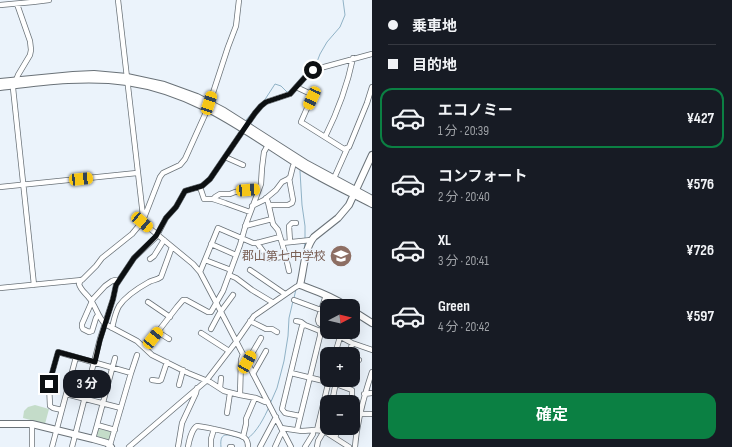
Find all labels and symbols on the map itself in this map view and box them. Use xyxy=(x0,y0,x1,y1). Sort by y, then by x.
route start xyxy=(304,61,322,79)
car xyxy=(301,85,323,111)
car xyxy=(200,90,218,116)
car xyxy=(68,172,94,186)
car xyxy=(236,183,260,197)
car xyxy=(129,210,155,234)
school or university icon: 郡山第七中学校 xyxy=(328,243,354,269)
place label: 郡山第七中学校 xyxy=(242,249,326,264)
north arrow xyxy=(320,299,360,339)
car xyxy=(141,325,165,351)
car xyxy=(236,349,258,375)
callout: 3 分 xyxy=(63,370,111,398)
route end xyxy=(40,375,58,393)

